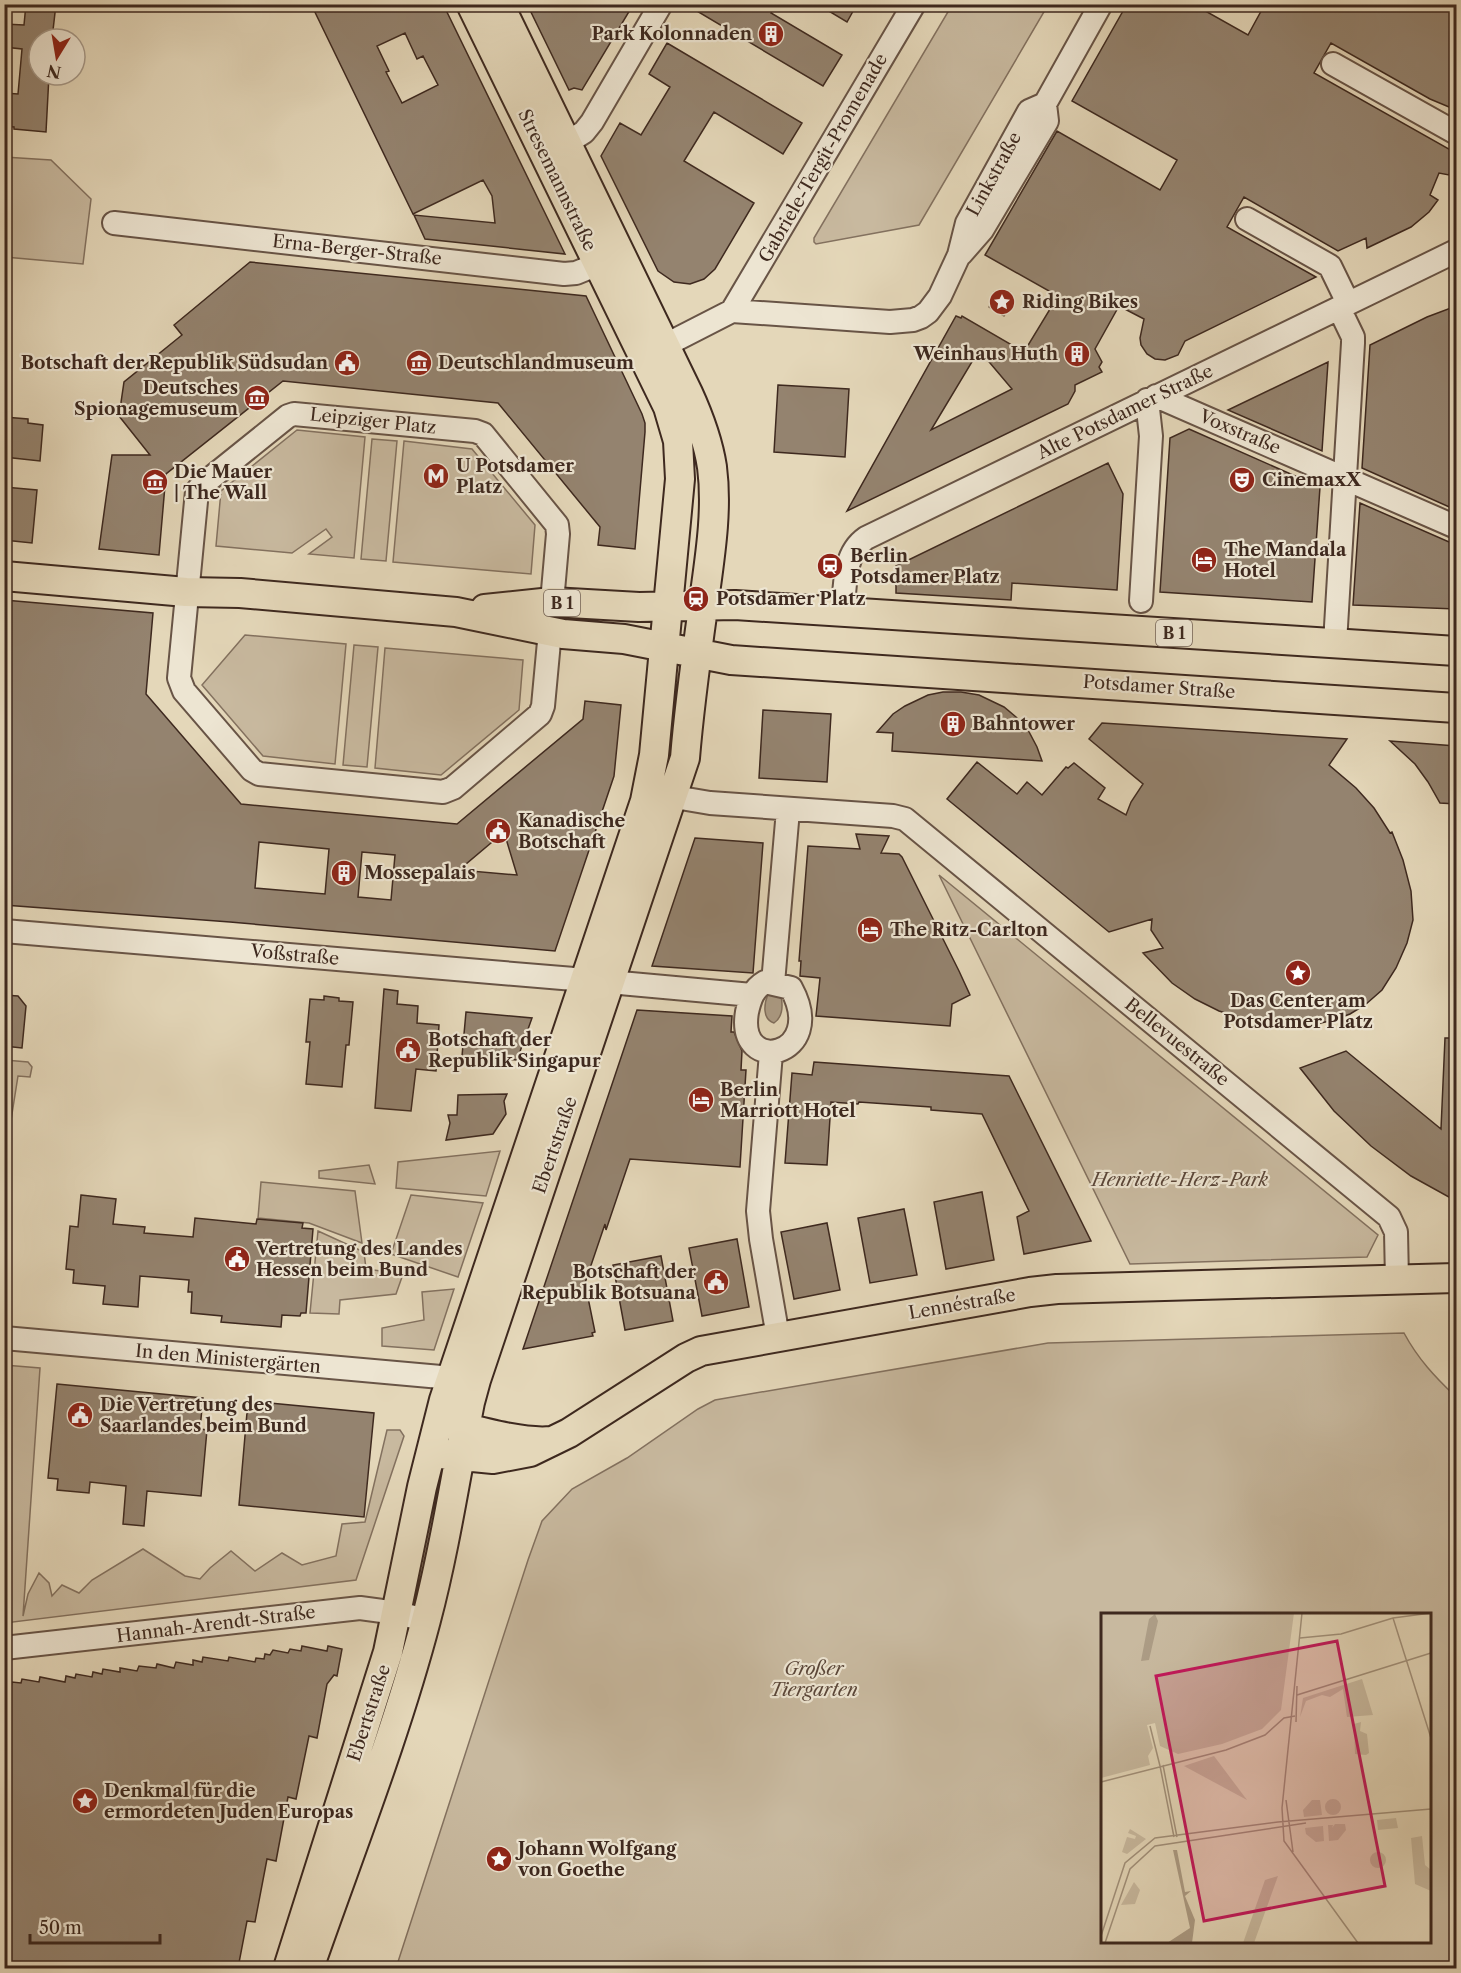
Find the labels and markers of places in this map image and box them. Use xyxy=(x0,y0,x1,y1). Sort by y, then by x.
building icon: Park Kolonnaden xyxy=(756,19,786,49)
place label: Park Kolonnaden xyxy=(591,23,753,45)
place icon: Riding Bikes xyxy=(987,287,1017,317)
place label: Riding Bikes xyxy=(1022,291,1138,313)
building icon: Weinhaus Huth xyxy=(1062,339,1092,369)
place label: Weinhaus Huth xyxy=(912,343,1059,365)
public building icon: Botschaft der Republik Südsudan xyxy=(332,348,362,378)
museum icon: Deutschlandmuseum xyxy=(404,348,434,378)
place label: Botschaft der Republik Südsudan xyxy=(21,352,329,374)
place label: Deutschlandmuseum xyxy=(438,352,634,374)
place label: Deutsches Spionagemuseum xyxy=(74,377,238,420)
museum icon: Deutsches Spionagemuseum xyxy=(242,383,272,413)
place label: U Potsdamer Platz xyxy=(456,455,574,498)
place label: Die Mauer | The Wall xyxy=(174,461,272,504)
metro station icon: U Potsdamer Platz xyxy=(421,461,451,491)
theatre icon: CinemaxX xyxy=(1227,465,1257,495)
museum icon: Die Mauer | The Wall xyxy=(140,467,170,497)
place label: CinemaxX xyxy=(1262,469,1362,491)
place label: The Mandala Hotel xyxy=(1224,539,1347,582)
place label: Berlin Potsdamer Platz xyxy=(850,545,1000,588)
hotel icon: The Mandala Hotel xyxy=(1189,545,1219,575)
station icon: Berlin Potsdamer Platz xyxy=(815,551,845,581)
station icon: Potsdamer Platz xyxy=(681,584,711,614)
place label: Potsdamer Platz xyxy=(716,588,866,610)
building icon: Bahntower xyxy=(938,709,968,739)
place label: Bahntower xyxy=(972,713,1075,735)
place label: Kanadische Botschaft xyxy=(518,810,626,853)
public building icon: Kanadische Botschaft xyxy=(483,816,513,846)
building icon: Mossepalais xyxy=(329,858,359,888)
place label: Mossepalais xyxy=(364,862,476,884)
hotel icon: The Ritz-Carlton xyxy=(855,915,885,945)
place label: The Ritz-Carlton xyxy=(890,919,1049,941)
place icon: Das Center am Potsdamer Platz xyxy=(1283,958,1313,988)
place label: Das Center am Potsdamer Platz xyxy=(1223,990,1373,1033)
place label: Botschaft der Republik Singapur xyxy=(428,1029,601,1072)
public building icon: Botschaft der Republik Singapur xyxy=(393,1035,423,1065)
place label: Berlin Marriott Hotel xyxy=(720,1079,856,1122)
hotel icon: Berlin Marriott Hotel xyxy=(686,1085,716,1115)
place label: Vertretung des Landes Hessen beim Bund xyxy=(255,1238,463,1281)
public building icon: Vertretung des Landes Hessen beim Bund xyxy=(222,1244,252,1274)
place label: Botschaft der Republik Botsuana xyxy=(521,1261,697,1304)
public building icon: Botschaft der Republik Botsuana xyxy=(701,1267,731,1297)
place label: Die Vertretung des Saarlandes beim Bund xyxy=(100,1394,307,1437)
public building icon: Die Vertretung des Saarlandes beim Bund xyxy=(65,1400,95,1430)
place label: Denkmal für die ermordeten Juden Europas xyxy=(104,1780,353,1823)
place icon: Denkmal für die ermordeten Juden Europas xyxy=(70,1786,100,1816)
place label: Johann Wolfgang von Goethe xyxy=(515,1838,677,1881)
place icon: Johann Wolfgang von Goethe xyxy=(484,1844,514,1874)

